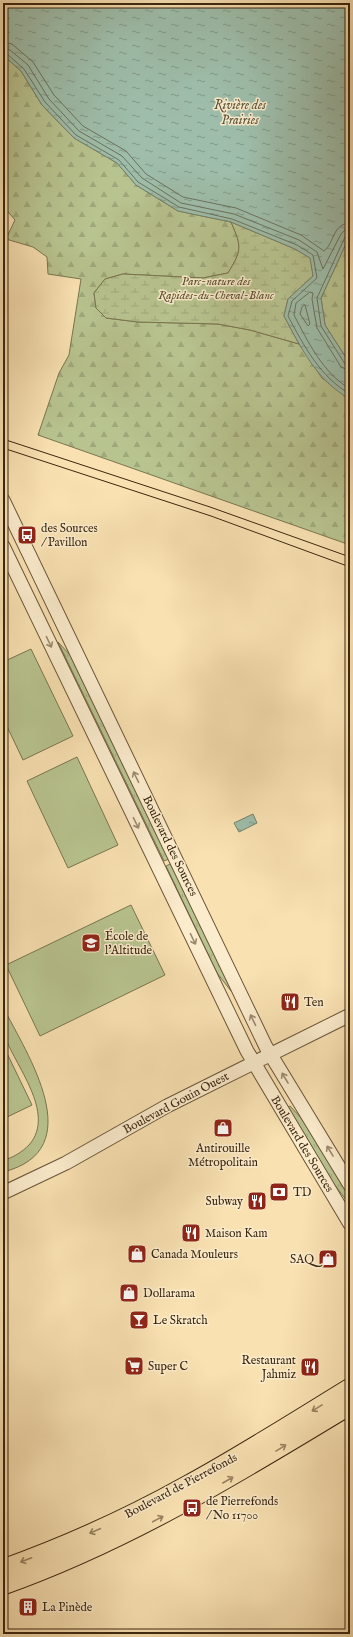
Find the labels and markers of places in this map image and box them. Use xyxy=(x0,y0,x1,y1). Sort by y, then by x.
place label: des Sources / Pavillon xyxy=(41,521,98,550)
bus stop icon: des Sources / Pavillon xyxy=(16,524,38,546)
place label: École de l'Altitude xyxy=(105,928,153,958)
school or university icon: École de l'Altitude xyxy=(80,932,102,954)
restaurant icon: Ten xyxy=(279,991,301,1013)
place label: Ten xyxy=(304,995,324,1010)
shop icon: Antirouille Métropolitain xyxy=(212,1117,234,1139)
place label: Antirouille Métropolitain xyxy=(188,1141,259,1171)
bank icon: TD xyxy=(268,1181,290,1203)
place label: TD xyxy=(293,1185,312,1200)
restaurant icon: Subway xyxy=(246,1190,268,1212)
place label: Subway xyxy=(206,1194,243,1209)
restaurant icon: Maison Kam xyxy=(180,1222,202,1244)
place label: Maison Kam xyxy=(205,1226,267,1241)
shop icon: Canada Mouleurs xyxy=(126,1243,148,1265)
place label: Canada Mouleurs xyxy=(151,1247,238,1262)
shop icon: SAQ xyxy=(317,1248,339,1270)
place label: SAQ xyxy=(290,1252,323,1267)
shop icon: Dollarama xyxy=(118,1282,140,1304)
place label: Dollarama xyxy=(143,1286,196,1301)
bar icon: Le Skratch xyxy=(128,1309,150,1331)
place label: Le Skratch xyxy=(153,1313,208,1328)
place label: Restaurant Jahmiz xyxy=(242,1353,296,1383)
supermarket icon: Super C xyxy=(123,1355,145,1377)
restaurant icon: Restaurant Jahmiz xyxy=(299,1356,321,1378)
place label: Super C xyxy=(148,1359,188,1375)
place label: de Pierrefonds / No 11700 xyxy=(206,1494,278,1523)
bus stop icon: de Pierrefonds / No 11700 xyxy=(181,1497,203,1519)
building icon: La Pinède xyxy=(17,1596,39,1618)
place label: La Pinède xyxy=(42,1600,93,1615)

